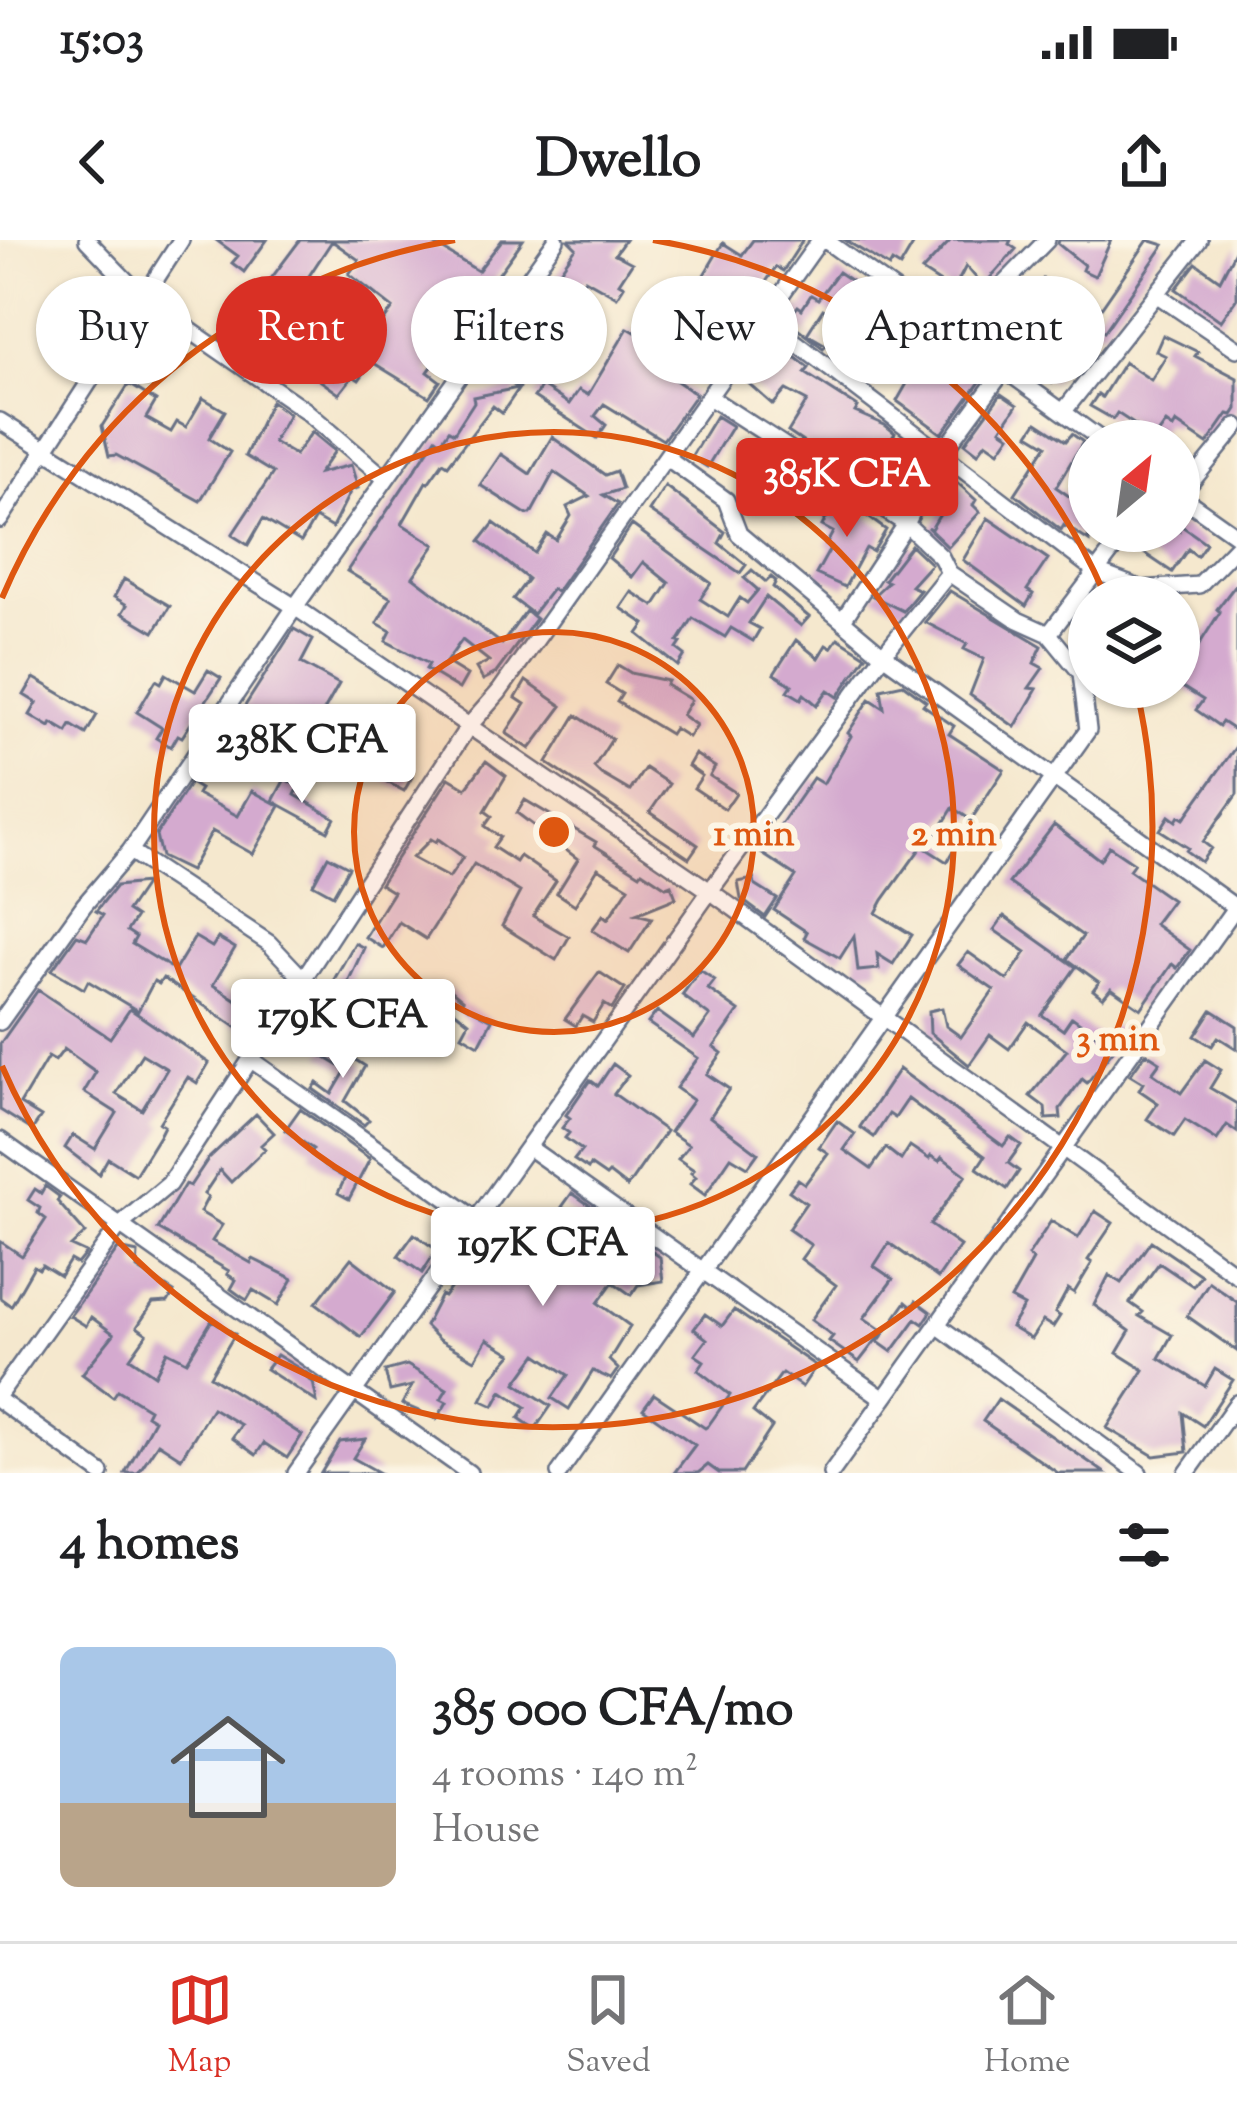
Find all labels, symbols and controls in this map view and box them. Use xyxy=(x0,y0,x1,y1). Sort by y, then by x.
text: 15:03 xyxy=(60,10,144,75)
text: Dwello xyxy=(536,123,701,201)
icon: back xyxy=(60,129,126,195)
icon: share xyxy=(1111,129,1177,195)
chip: Buy xyxy=(36,276,192,384)
chip: Rent xyxy=(216,276,387,384)
chip: Filters xyxy=(411,276,607,384)
chip: New xyxy=(631,276,798,384)
chip: Apartment xyxy=(822,276,1105,384)
north arrow xyxy=(1068,420,1200,552)
map controls xyxy=(1068,420,1200,708)
pin: 385K CFA xyxy=(723,438,971,540)
text: 385K CFA xyxy=(763,449,931,505)
button: layers xyxy=(1068,576,1200,708)
pin: 238K CFA xyxy=(178,704,426,806)
text: 238K CFA xyxy=(216,715,388,771)
text: 1 min xyxy=(713,810,795,862)
text: 2 min xyxy=(911,810,998,862)
centre of rings xyxy=(533,811,575,853)
pin: 179K CFA xyxy=(219,979,467,1081)
text: 179K CFA xyxy=(258,990,428,1046)
text: 3 min xyxy=(1076,1015,1160,1067)
pin: 197K CFA xyxy=(419,1207,667,1309)
text: 197K CFA xyxy=(458,1218,628,1274)
text: 4 homes xyxy=(60,1509,239,1582)
icon: filters xyxy=(1111,1512,1177,1578)
text: 385 000 CFA/mo xyxy=(432,1675,793,1748)
icon: home xyxy=(156,1695,300,1839)
text: 4 rooms · 140 m² xyxy=(432,1748,698,1804)
text: House xyxy=(432,1804,540,1860)
tab: Map xyxy=(167,1967,233,2087)
tab: Saved xyxy=(566,1967,651,2087)
tab: Home xyxy=(984,1967,1070,2087)

